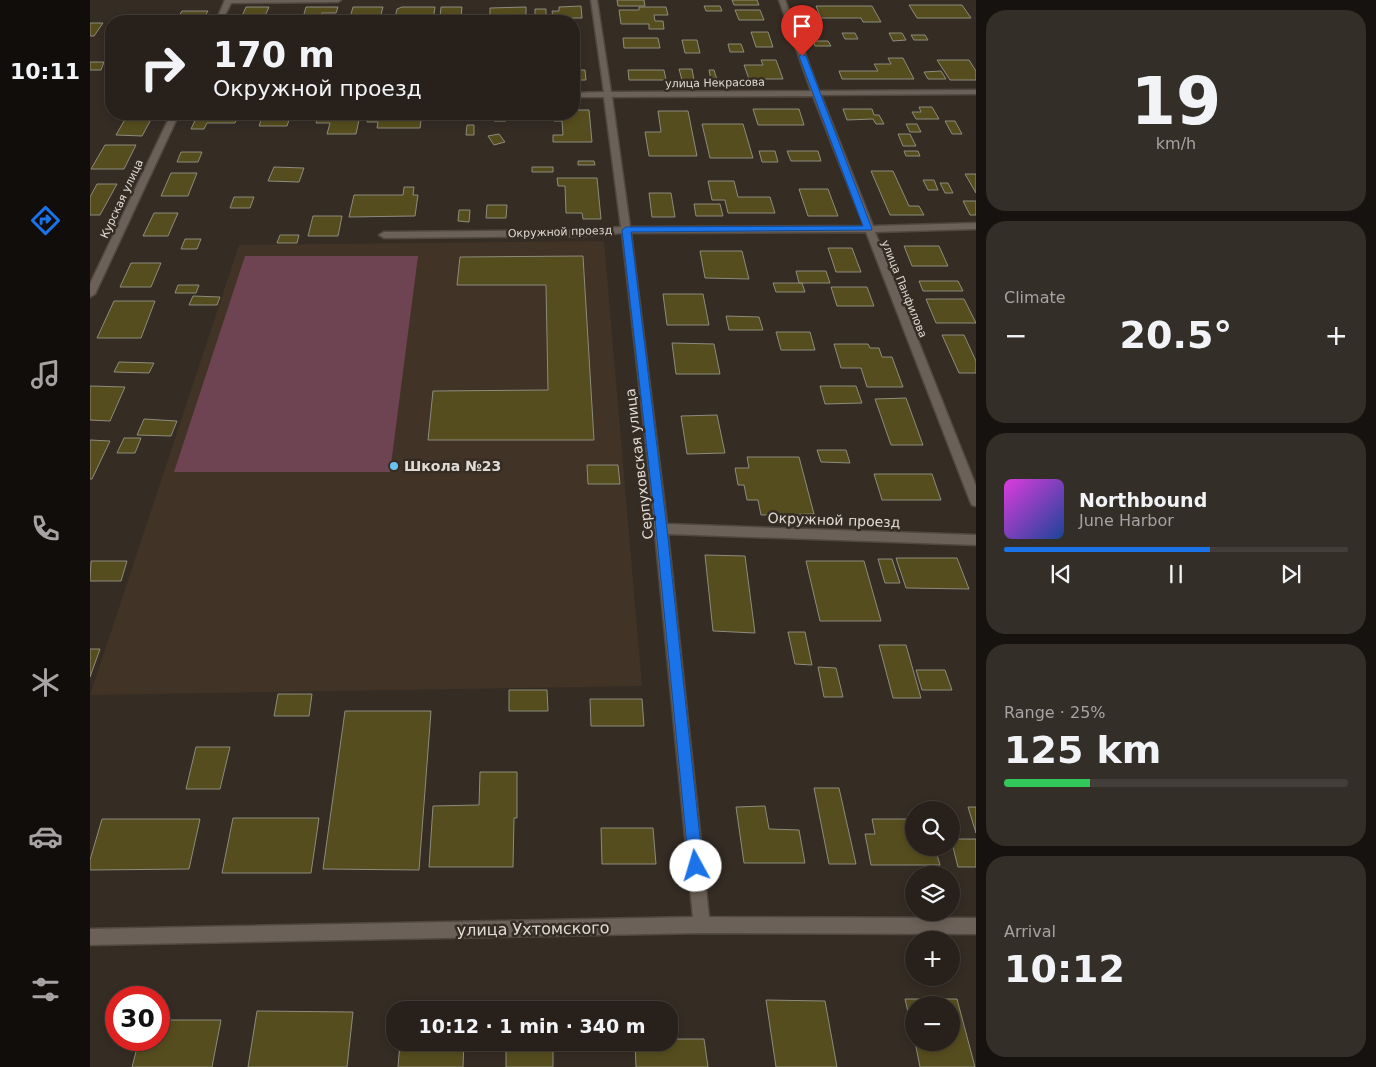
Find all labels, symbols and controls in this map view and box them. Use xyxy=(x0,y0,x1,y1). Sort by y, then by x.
pin xyxy=(781,5,823,56)
icon: arrive xyxy=(788,12,816,40)
icon: right xyxy=(130,35,195,100)
text: 170 m xyxy=(213,35,335,75)
text: 10:11 xyxy=(10,59,80,84)
text: 19 xyxy=(1131,64,1221,139)
text: Окружной проезд xyxy=(213,76,422,101)
street label: улица Некрасова xyxy=(665,76,765,90)
text: km/h xyxy=(1156,134,1196,153)
street label: Курская улица xyxy=(98,157,146,241)
icon: directions xyxy=(28,203,63,238)
street label: Окружной проезд xyxy=(508,224,613,240)
street label: улица Панфилова xyxy=(878,238,930,340)
text: Climate xyxy=(1004,288,1066,307)
text: 20.5° xyxy=(1120,313,1232,357)
text: − xyxy=(1004,319,1027,352)
text: + xyxy=(1325,319,1348,352)
icon: music xyxy=(28,357,63,392)
street label: Серпуховская улица xyxy=(622,388,656,540)
place label: Школа №23 xyxy=(404,458,501,474)
marker: Школа №23 xyxy=(388,460,400,472)
text: Northbound xyxy=(1079,489,1207,511)
street label: Окружной проезд xyxy=(767,510,901,530)
icon: phone xyxy=(28,511,63,546)
text: June Harbor xyxy=(1079,511,1174,530)
icon: previous xyxy=(1047,560,1075,588)
icon: pause xyxy=(1162,560,1190,588)
icon: next xyxy=(1277,560,1305,588)
icon: climate xyxy=(28,665,63,700)
text: Range · 25% xyxy=(1004,703,1106,722)
text: 125 km xyxy=(1004,728,1161,772)
map controls xyxy=(905,801,960,1051)
button: search xyxy=(905,801,960,856)
icon: car xyxy=(28,819,63,854)
position arrow xyxy=(669,839,721,891)
button: layers xyxy=(905,866,960,921)
street label: улица Ухтомского xyxy=(456,918,610,940)
text: Arrival xyxy=(1004,922,1056,941)
button: + xyxy=(905,931,960,986)
text: 10:12 xyxy=(1004,947,1125,991)
icon: filters xyxy=(28,972,63,1007)
speed limit sign: 30 xyxy=(105,986,170,1051)
button: − xyxy=(905,996,960,1051)
text: 10:12 · 1 min · 340 m xyxy=(418,1015,646,1037)

